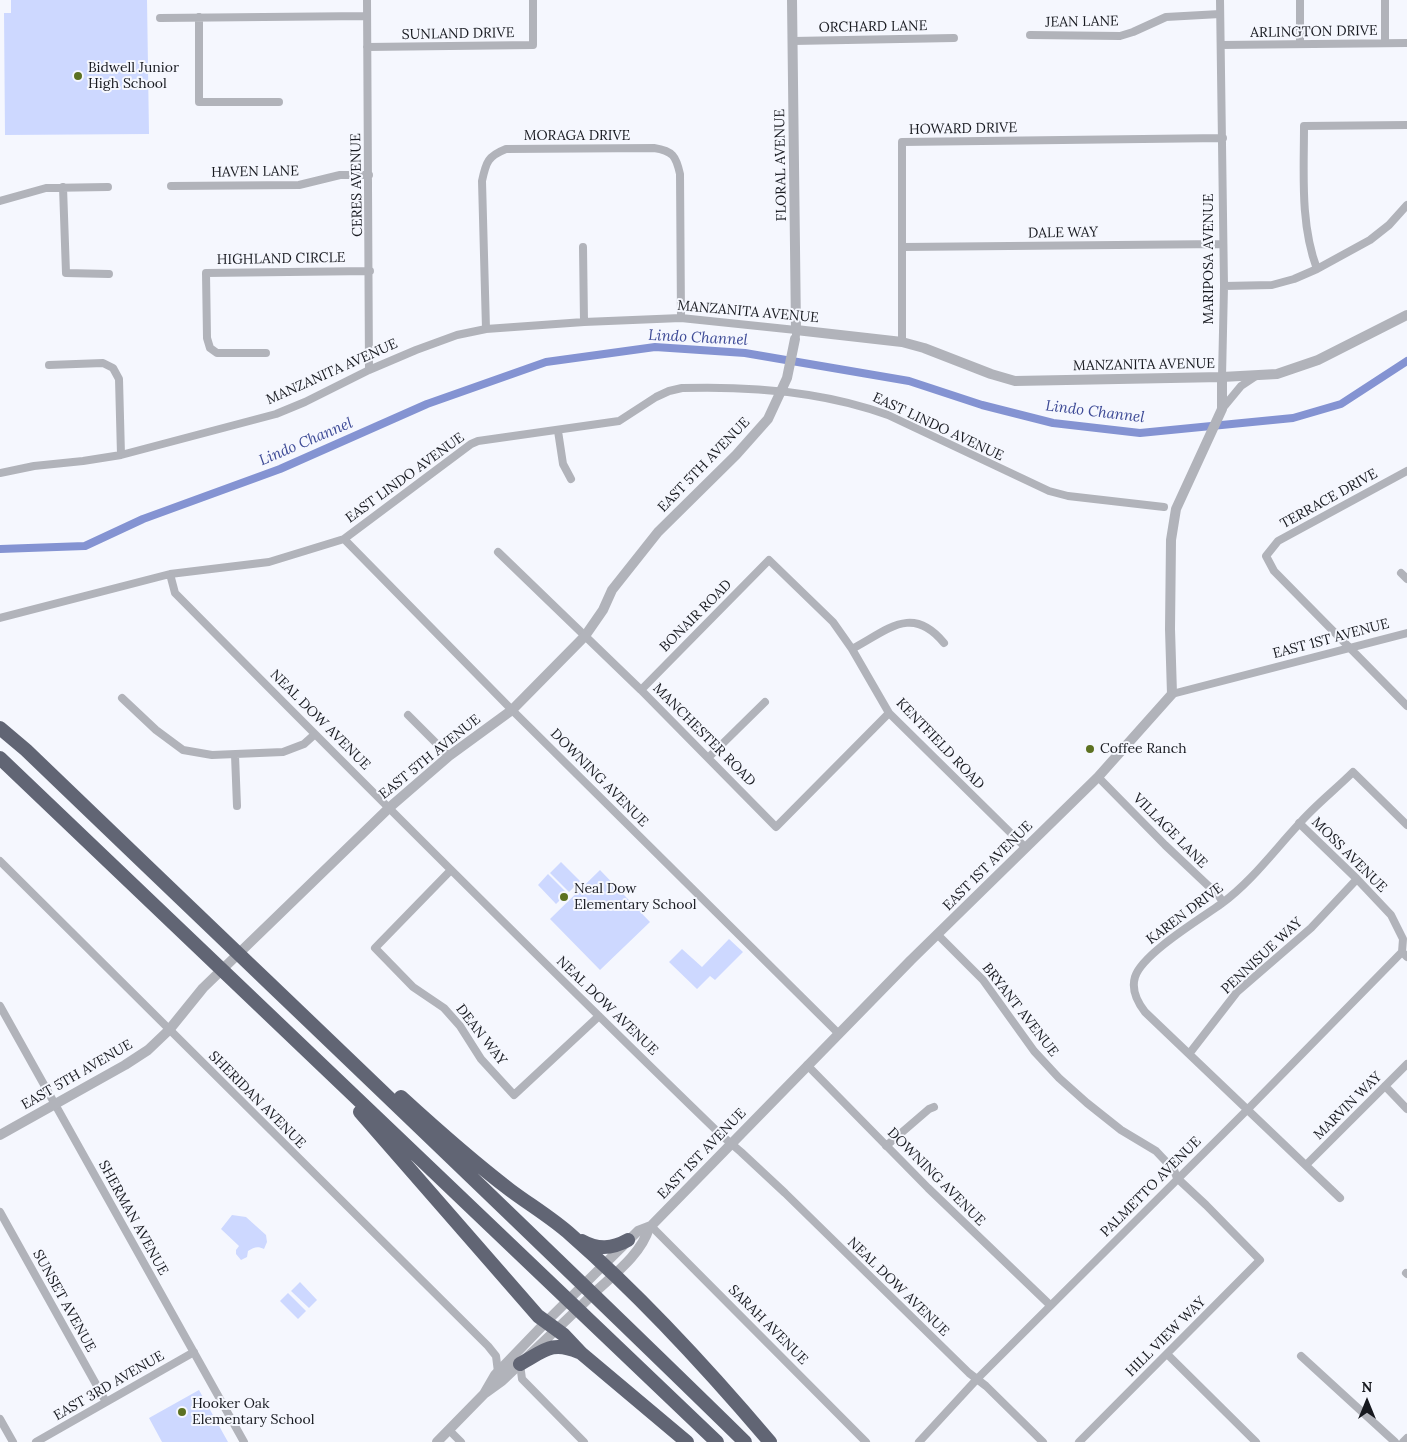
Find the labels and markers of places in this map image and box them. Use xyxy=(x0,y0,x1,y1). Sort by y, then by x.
place label: Bidwell Junior High School xyxy=(88,60,179,92)
marker: Bidwell Junior High School xyxy=(72,70,84,82)
place label: Coffee Ranch xyxy=(1100,741,1187,757)
marker: Coffee Ranch xyxy=(1084,743,1096,755)
place label: Neal Dow Elementary School xyxy=(574,881,697,914)
marker: Neal Dow Elementary School xyxy=(558,891,570,903)
place label: Hooker Oak Elementary School xyxy=(192,1396,315,1428)
marker: Hooker Oak Elementary School xyxy=(176,1406,188,1418)

